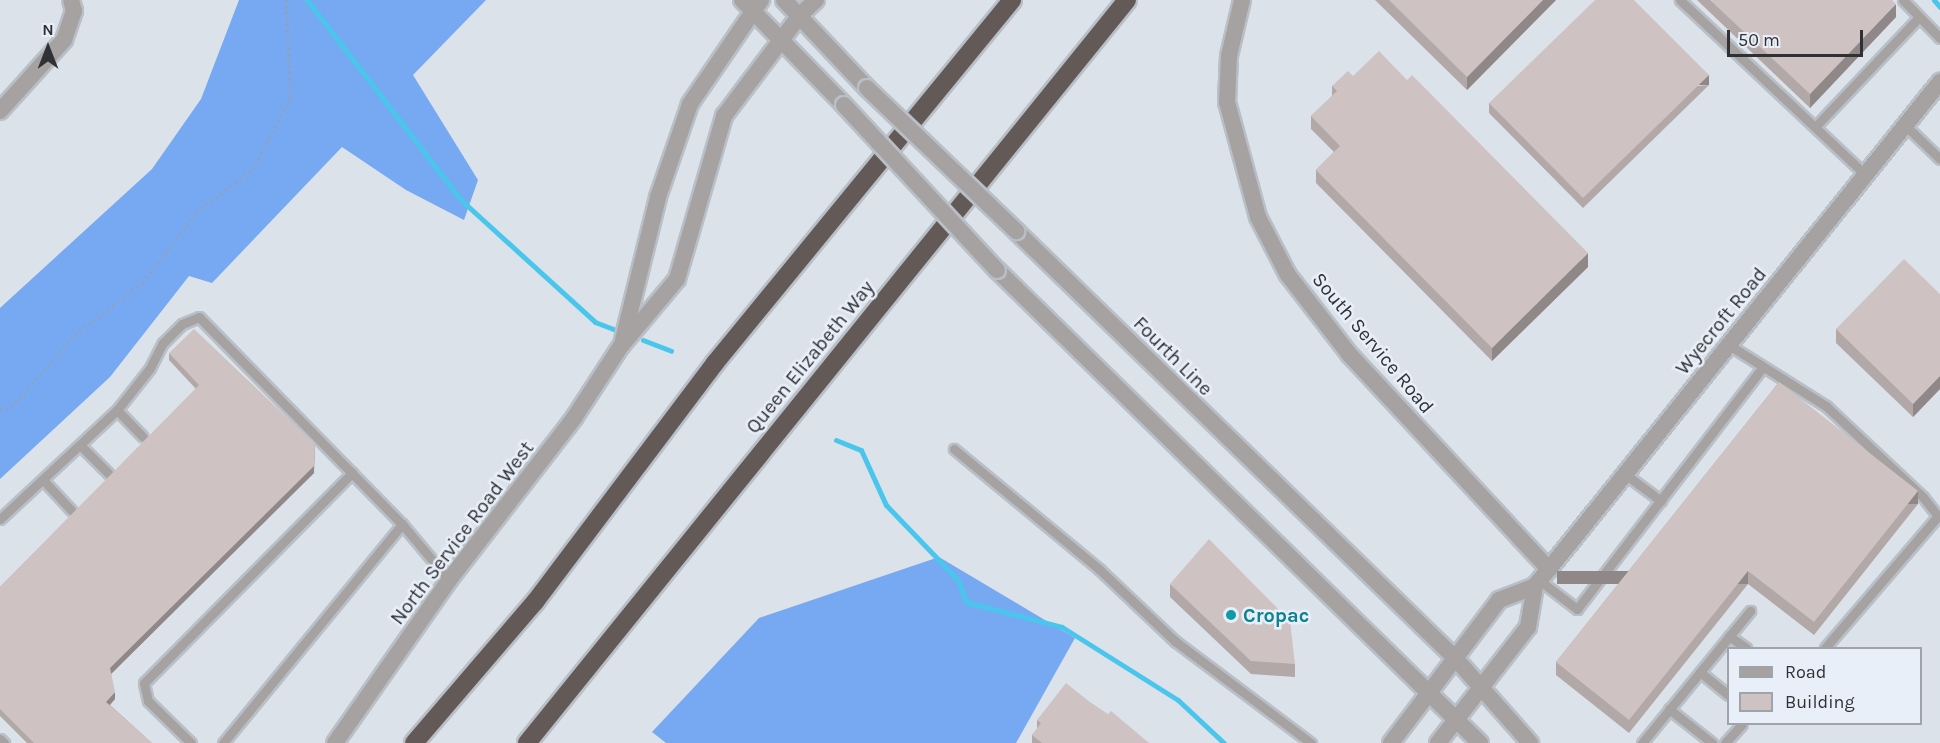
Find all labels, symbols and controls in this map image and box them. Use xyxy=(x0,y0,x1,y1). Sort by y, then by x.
north arrow xyxy=(18,18,78,78)
scale bar xyxy=(1730,18,1866,56)
text: N xyxy=(42,20,54,39)
text: 50 m xyxy=(1738,29,1780,51)
street label: Wyecroft Road xyxy=(1670,263,1772,379)
street label: South Service Road xyxy=(1307,268,1439,418)
street label: Queen Elizabeth Way xyxy=(741,276,879,438)
street label: Fourth Line xyxy=(1128,311,1218,401)
street label: North Service Road West xyxy=(385,437,539,629)
place label: Cropac xyxy=(1243,603,1309,627)
marker: Cropac xyxy=(1224,608,1238,622)
legend xyxy=(1727,647,1922,725)
text: Road xyxy=(1785,661,1826,683)
text: Building xyxy=(1785,691,1855,713)

